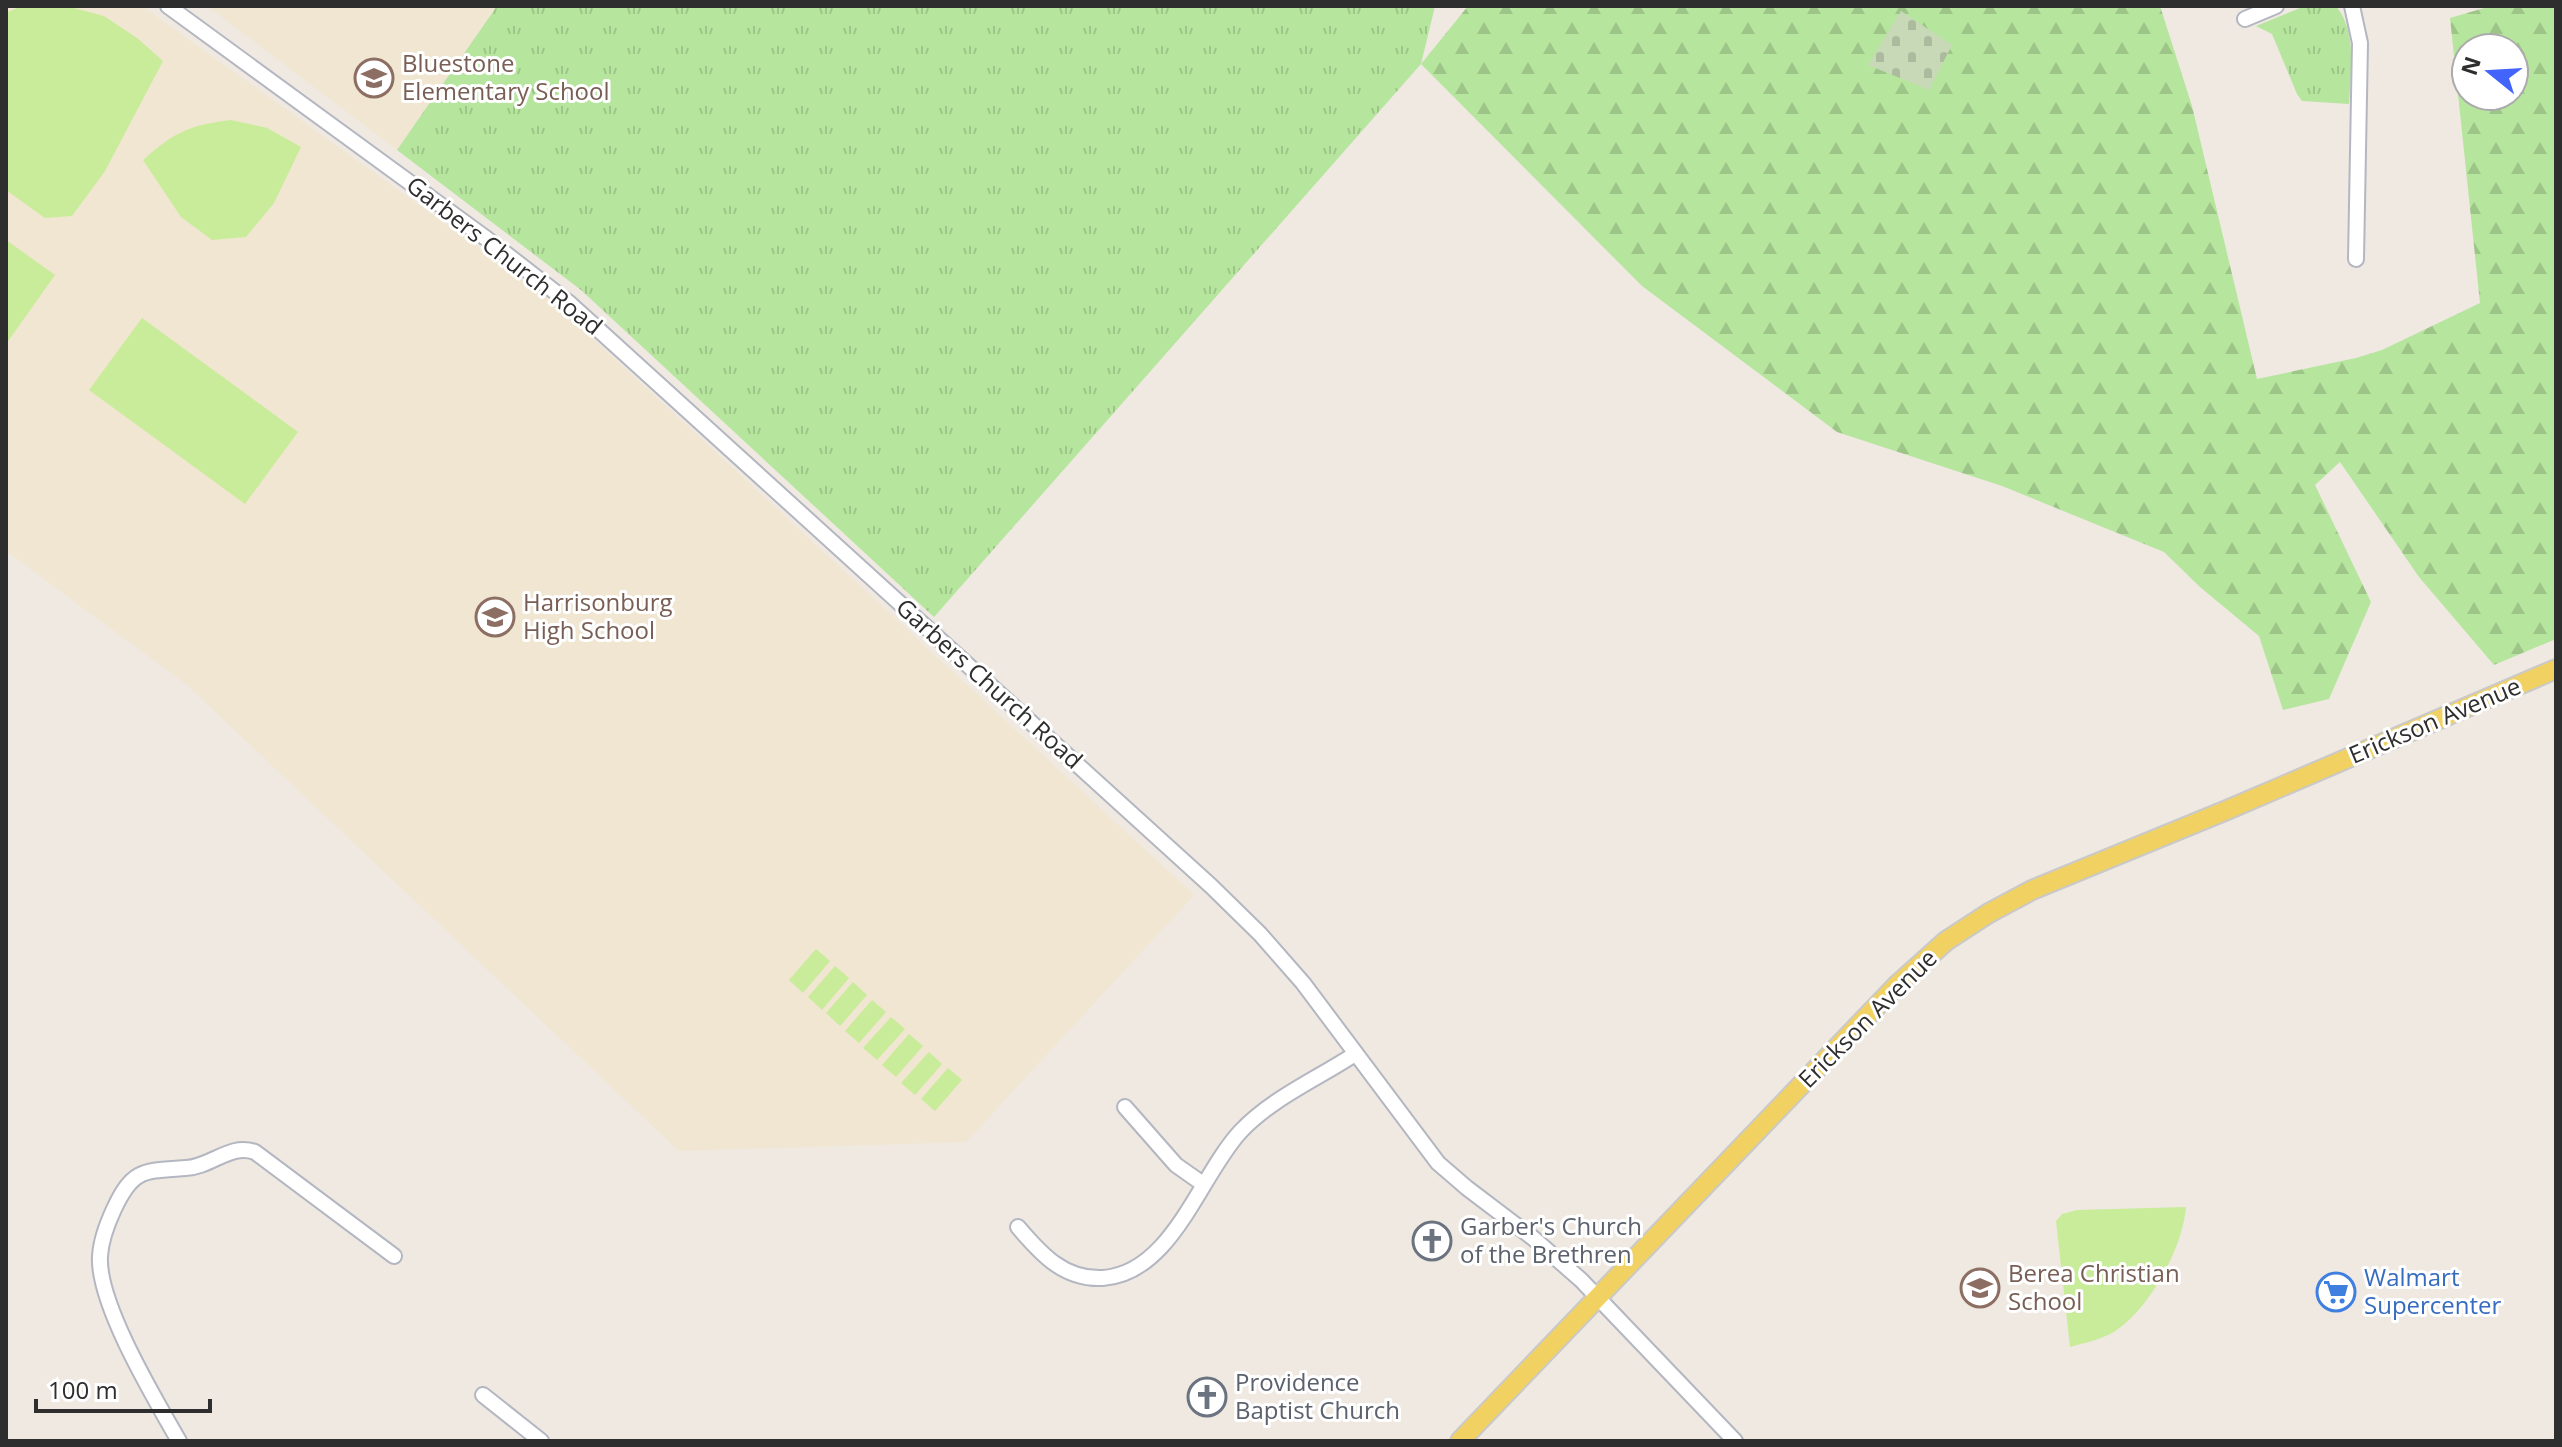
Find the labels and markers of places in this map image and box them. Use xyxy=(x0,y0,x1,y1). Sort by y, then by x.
place label: Bluestone Elementary School xyxy=(402,46,610,107)
school or university icon: Bluestone Elementary School xyxy=(353,57,395,99)
place label: Harrisonburg High School xyxy=(523,585,673,646)
school or university icon: Harrisonburg High School xyxy=(474,596,516,638)
place label: Garber's Church of the Brethren xyxy=(1460,1209,1642,1270)
church icon: Garber's Church of the Brethren xyxy=(1411,1220,1453,1262)
place label: Berea Christian School xyxy=(2008,1256,2180,1317)
place label: Walmart Supercenter xyxy=(2364,1260,2502,1321)
school or university icon: Berea Christian School xyxy=(1959,1267,2001,1309)
supermarket icon: Walmart Supercenter xyxy=(2315,1271,2357,1313)
place label: Providence Baptist Church xyxy=(1235,1365,1400,1426)
church icon: Providence Baptist Church xyxy=(1186,1376,1228,1418)

